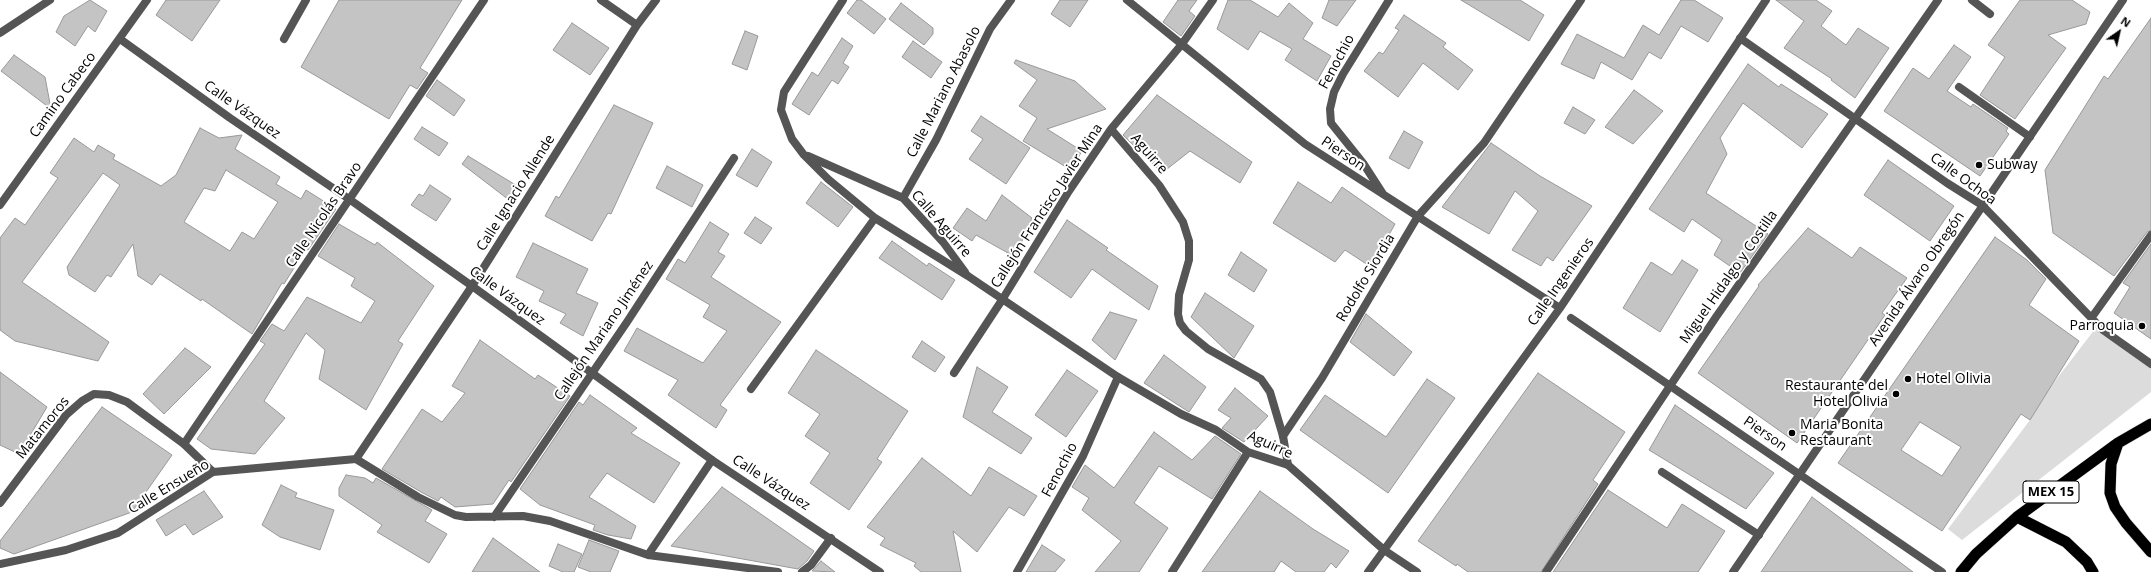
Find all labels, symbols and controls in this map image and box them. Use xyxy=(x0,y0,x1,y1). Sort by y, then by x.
north arrow xyxy=(2099,12,2139,52)
text: N xyxy=(2118,13,2134,30)
street label: Calle Mariano Abasolo xyxy=(903,23,985,161)
street label: Fenochio xyxy=(1316,32,1358,92)
street label: Camino Cabeco xyxy=(26,49,100,141)
street label: Calle Vázquez xyxy=(201,77,283,143)
street label: Callejón Francisco Javier Mina xyxy=(988,121,1106,291)
street label: Aguirre xyxy=(1127,130,1171,178)
street label: Calle Ignacio Allende xyxy=(473,132,559,254)
street label: Pierson xyxy=(1318,133,1368,175)
street label: Calle Ochoa xyxy=(1927,149,1999,209)
place label: Subway xyxy=(1987,157,2037,173)
street label: Calle Nicolás Bravo xyxy=(282,159,366,271)
marker: Subway xyxy=(1974,160,1984,170)
street label: Calle Aguirre xyxy=(907,187,975,261)
street label: Miguel Hidalgo y Costilla xyxy=(1677,207,1781,347)
street label: Avenida Álvaro Obregón xyxy=(1866,209,1968,349)
street label: Rodolfo Siordia xyxy=(1333,231,1399,325)
street label: Calle Ingenieros xyxy=(1524,235,1598,329)
street label: Callejón Mariano Jiménez xyxy=(551,258,657,404)
street label: Calle Vázquez xyxy=(466,263,548,329)
place label: Parroquia xyxy=(2069,318,2134,334)
marker: Parroquia xyxy=(2137,321,2147,331)
place label: Hotel Olivia xyxy=(1916,371,1991,387)
marker: Hotel Olivia xyxy=(1903,374,1913,384)
place label: Restaurante del Hotel Olivia xyxy=(1785,378,1888,410)
marker: Restaurante del Hotel Olivia xyxy=(1891,389,1901,399)
street label: Matamoros xyxy=(13,393,73,463)
street label: Pierson xyxy=(1740,413,1790,455)
place label: Maria Bonita Restaurant xyxy=(1800,417,1883,450)
street label: Aguirre xyxy=(1245,428,1295,462)
marker: Maria Bonita Restaurant xyxy=(1787,428,1797,438)
street label: Fenochio xyxy=(1039,440,1081,500)
street label: Calle Vázquez xyxy=(729,452,813,514)
street label: Calle Ensueño xyxy=(125,456,213,518)
road number: MEX 15 xyxy=(2023,481,2079,503)

